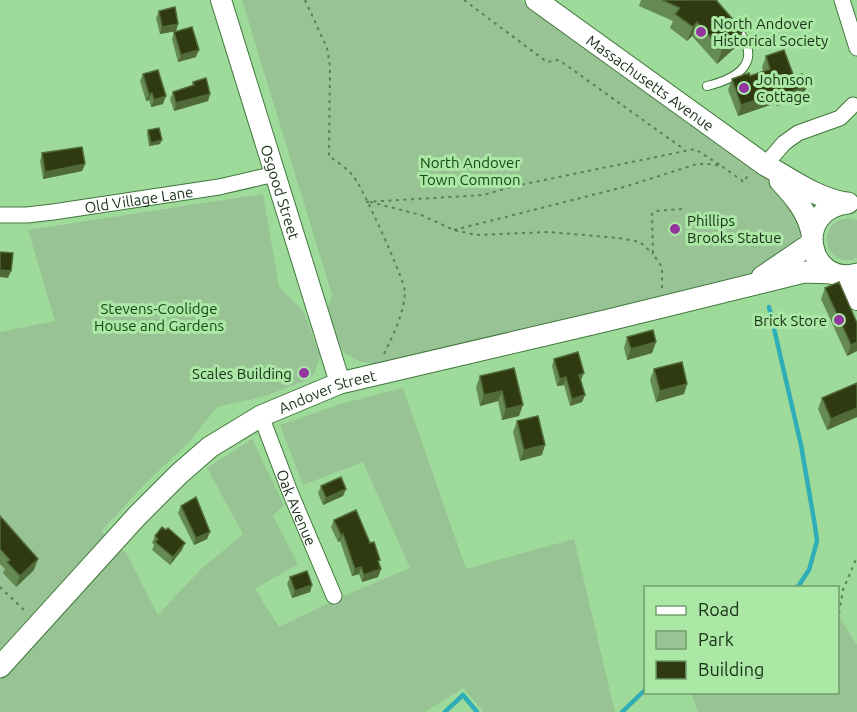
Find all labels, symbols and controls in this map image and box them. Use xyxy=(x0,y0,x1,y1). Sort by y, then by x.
place label: North Andover Historical Society xyxy=(713,15,828,49)
marker: North Andover Historical Society xyxy=(694,25,708,39)
street label: Massachusetts Avenue xyxy=(583,31,717,134)
place label: Johnson Cottage xyxy=(756,71,813,105)
marker: Johnson Cottage xyxy=(737,81,751,95)
street label: Osgood Street xyxy=(258,142,303,242)
park label: North Andover Town Common xyxy=(419,154,521,188)
street label: Old Village Lane xyxy=(83,182,194,216)
place label: Phillips Brooks Statue xyxy=(687,212,781,246)
marker: Phillips Brooks Statue xyxy=(668,222,682,236)
park label: Stevens-Coolidge House and Gardens xyxy=(94,300,224,334)
place label: Brick Store xyxy=(754,312,827,329)
marker: Brick Store xyxy=(832,313,846,327)
place label: Scales Building xyxy=(192,365,292,382)
street label: Andover Street xyxy=(276,366,378,416)
marker: Scales Building xyxy=(297,366,311,380)
street label: Oak Avenue xyxy=(274,467,320,548)
legend xyxy=(644,586,839,694)
text: Road xyxy=(698,599,740,619)
text: Park xyxy=(698,629,734,649)
text: Building xyxy=(698,659,764,679)

